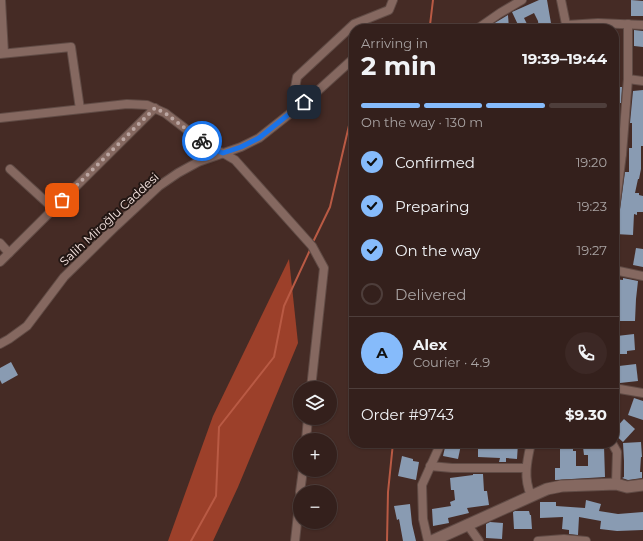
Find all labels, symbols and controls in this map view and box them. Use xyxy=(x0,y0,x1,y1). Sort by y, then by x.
text: Arriving in xyxy=(361,35,428,51)
text: 19:39–19:44 xyxy=(522,49,607,68)
text: 2 min xyxy=(361,50,437,82)
pin xyxy=(287,85,321,119)
icon: home xyxy=(293,91,315,113)
text: On the way · 130 m xyxy=(361,114,483,130)
courier xyxy=(182,121,222,161)
icon: bike xyxy=(191,130,213,152)
icon: check xyxy=(361,151,383,173)
text: Confirmed xyxy=(395,153,475,172)
text: 19:20 xyxy=(576,154,607,170)
street label: Salih Miroğlu Caddesi xyxy=(56,169,162,269)
pin xyxy=(45,183,79,217)
icon: bag xyxy=(51,189,73,211)
icon: check xyxy=(361,195,383,217)
text: Preparing xyxy=(395,197,470,216)
text: 19:23 xyxy=(577,198,607,214)
icon: check xyxy=(361,239,383,261)
text: On the way xyxy=(395,241,480,260)
text: 19:27 xyxy=(577,242,607,258)
text: Delivered xyxy=(395,285,467,304)
button: phone xyxy=(565,332,607,374)
text: Alex xyxy=(413,335,447,354)
text: A xyxy=(376,343,388,362)
text: Courier · 4.9 xyxy=(413,354,490,370)
map controls xyxy=(293,381,337,529)
button: layers xyxy=(293,381,337,425)
text: Order #9743 xyxy=(361,405,454,424)
text: $9.30 xyxy=(565,405,607,424)
button: + xyxy=(293,433,337,477)
button: − xyxy=(293,485,337,529)

